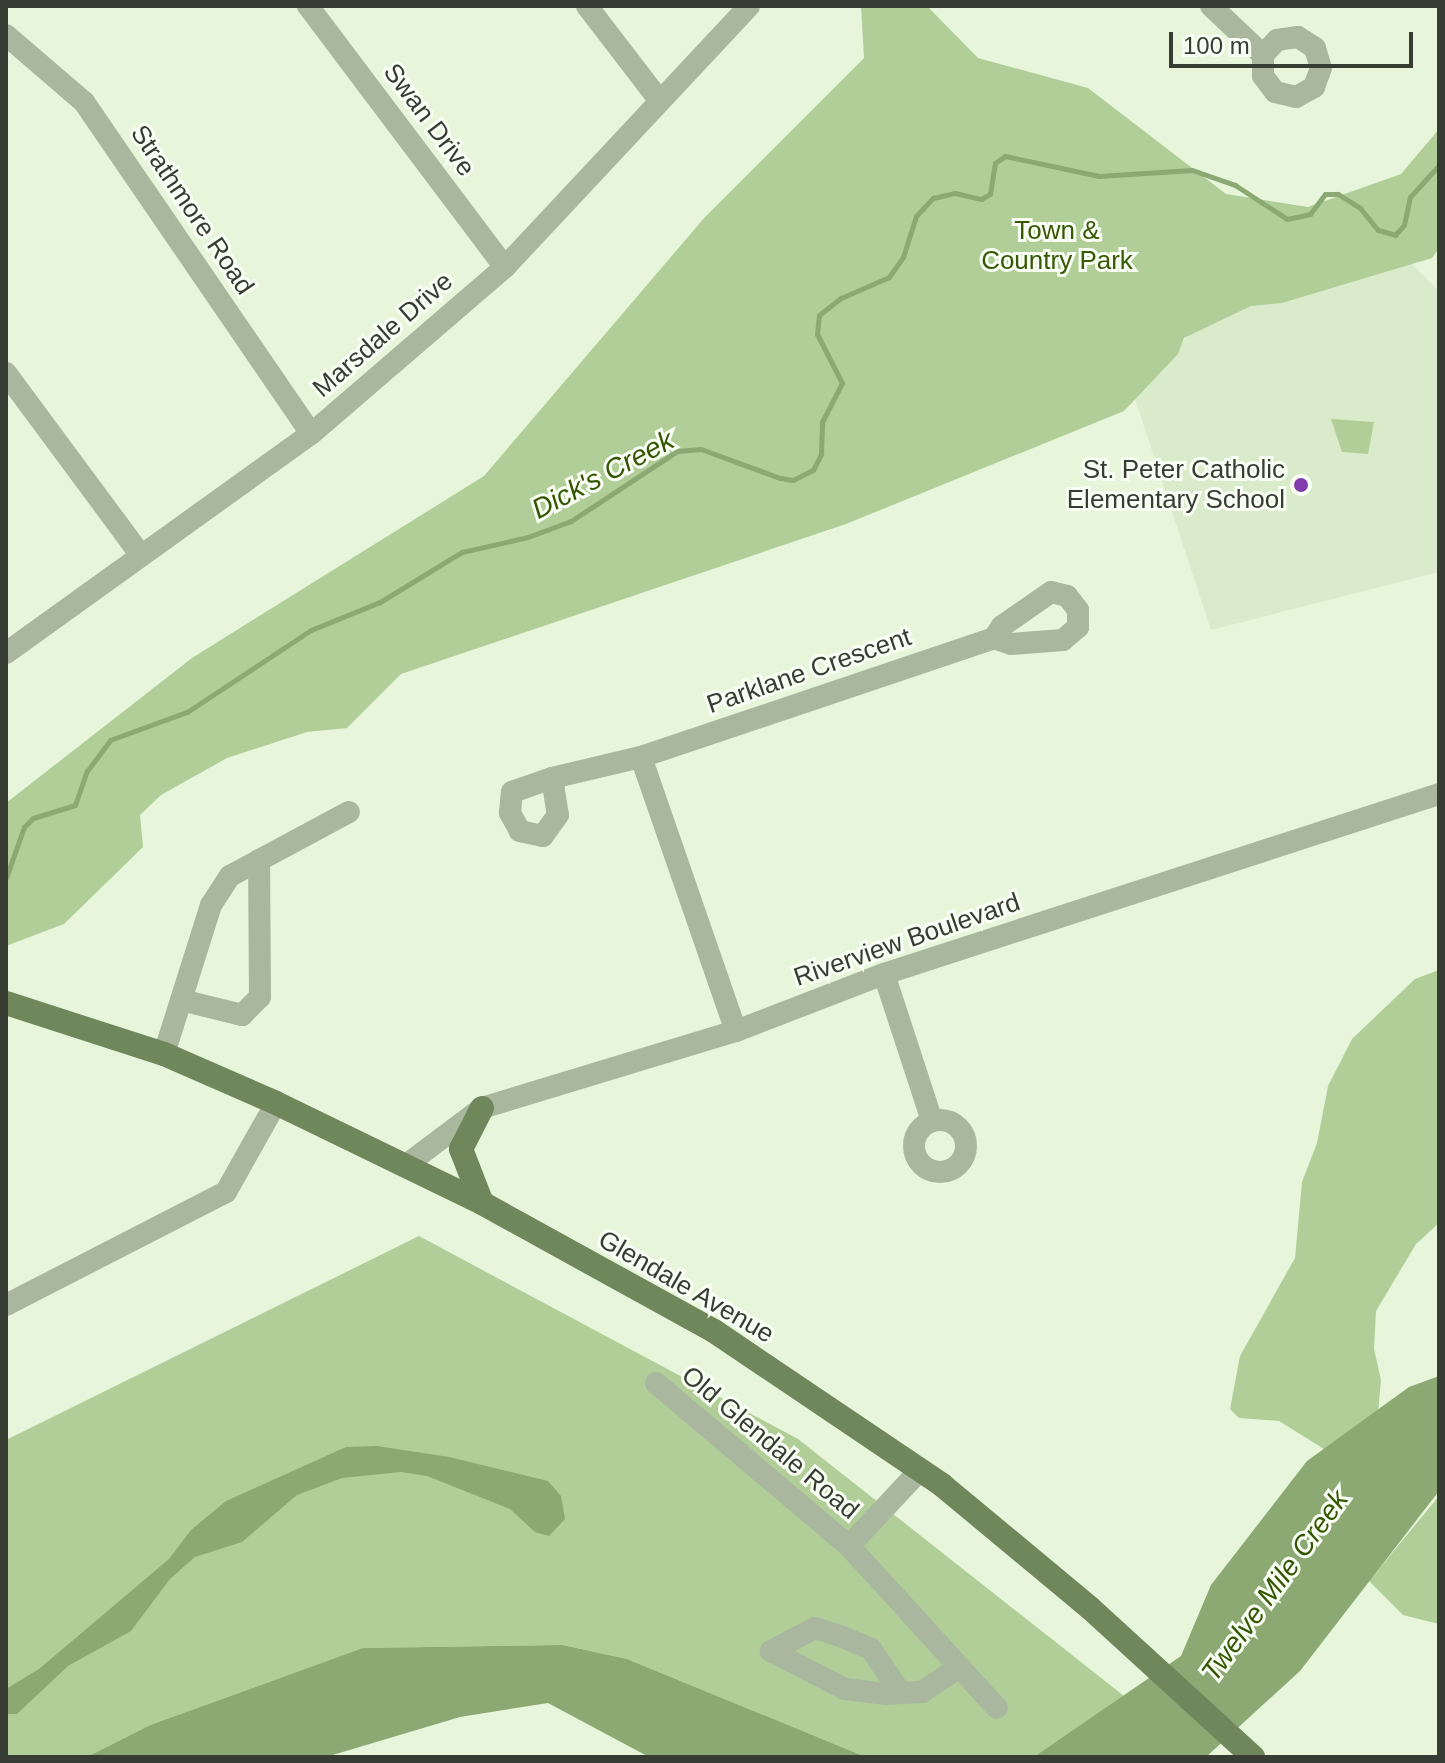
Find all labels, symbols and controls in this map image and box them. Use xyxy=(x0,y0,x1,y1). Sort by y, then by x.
scale bar xyxy=(1173,16,1417,66)
text: 100 m xyxy=(1183,32,1250,59)
street label: Swan Drive xyxy=(377,58,481,182)
street label: Strathmore Road xyxy=(124,119,260,301)
park label: Town & Country Park xyxy=(981,215,1133,276)
street label: Marsdale Drive xyxy=(307,266,459,404)
water label: Dick's Creek xyxy=(526,423,680,527)
place label: St. Peter Catholic Elementary School xyxy=(1067,454,1285,516)
marker: St. Peter Catholic Elementary School xyxy=(1292,476,1310,494)
street label: Parklane Crescent xyxy=(703,621,915,721)
street label: Riverview Boulevard xyxy=(790,887,1024,993)
street label: Glendale Avenue xyxy=(592,1224,780,1350)
street label: Old Glendale Road xyxy=(675,1360,865,1526)
water label: Twelve Mile Creek xyxy=(1194,1484,1356,1688)

